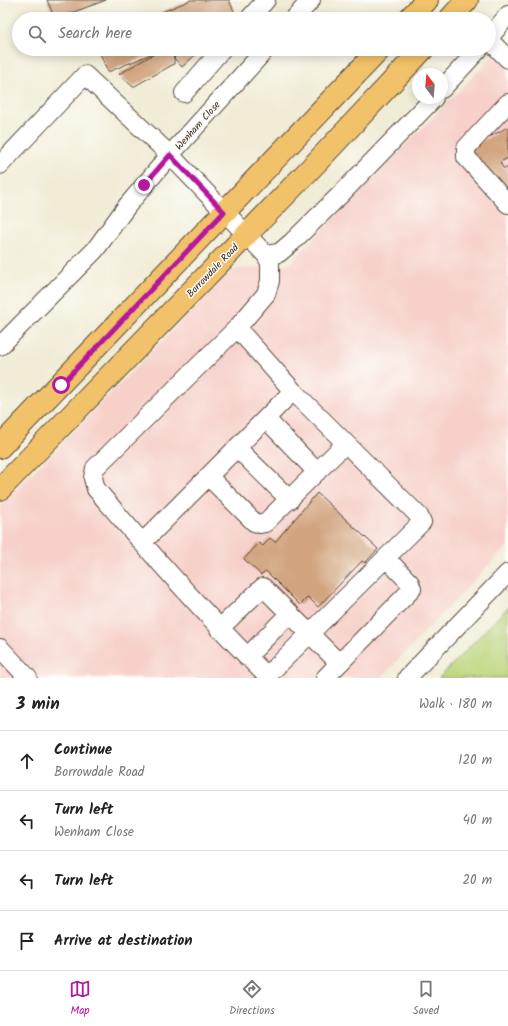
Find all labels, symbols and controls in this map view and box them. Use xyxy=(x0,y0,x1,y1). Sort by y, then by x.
search box xyxy=(12,12,496,56)
text: Search here xyxy=(58,22,132,46)
icon: search xyxy=(26,23,48,45)
north arrow xyxy=(412,68,448,104)
street label: Wenham Close xyxy=(171,97,225,154)
route end xyxy=(135,176,153,194)
street label: Borrowdale Road xyxy=(183,239,243,301)
route start xyxy=(52,376,70,394)
text: 3 min xyxy=(16,691,60,718)
text: Walk · 180 m xyxy=(419,694,492,715)
text: Continue xyxy=(54,738,112,762)
icon: ahead xyxy=(16,750,38,772)
text: 120 m xyxy=(458,750,492,771)
text: Borrowdale Road xyxy=(54,762,144,783)
text: Turn left xyxy=(54,798,114,822)
icon: left xyxy=(16,810,38,832)
text: 40 m xyxy=(463,810,492,831)
text: Wenham Close xyxy=(54,822,134,843)
text: Turn left xyxy=(54,869,114,893)
icon: left xyxy=(16,870,38,892)
text: 20 m xyxy=(462,870,492,891)
text: Arrive at destination xyxy=(54,929,193,953)
icon: arrive xyxy=(16,930,38,952)
tab: Map xyxy=(69,978,91,1020)
tab: Directions xyxy=(229,978,275,1020)
tab: Saved xyxy=(413,978,439,1020)

